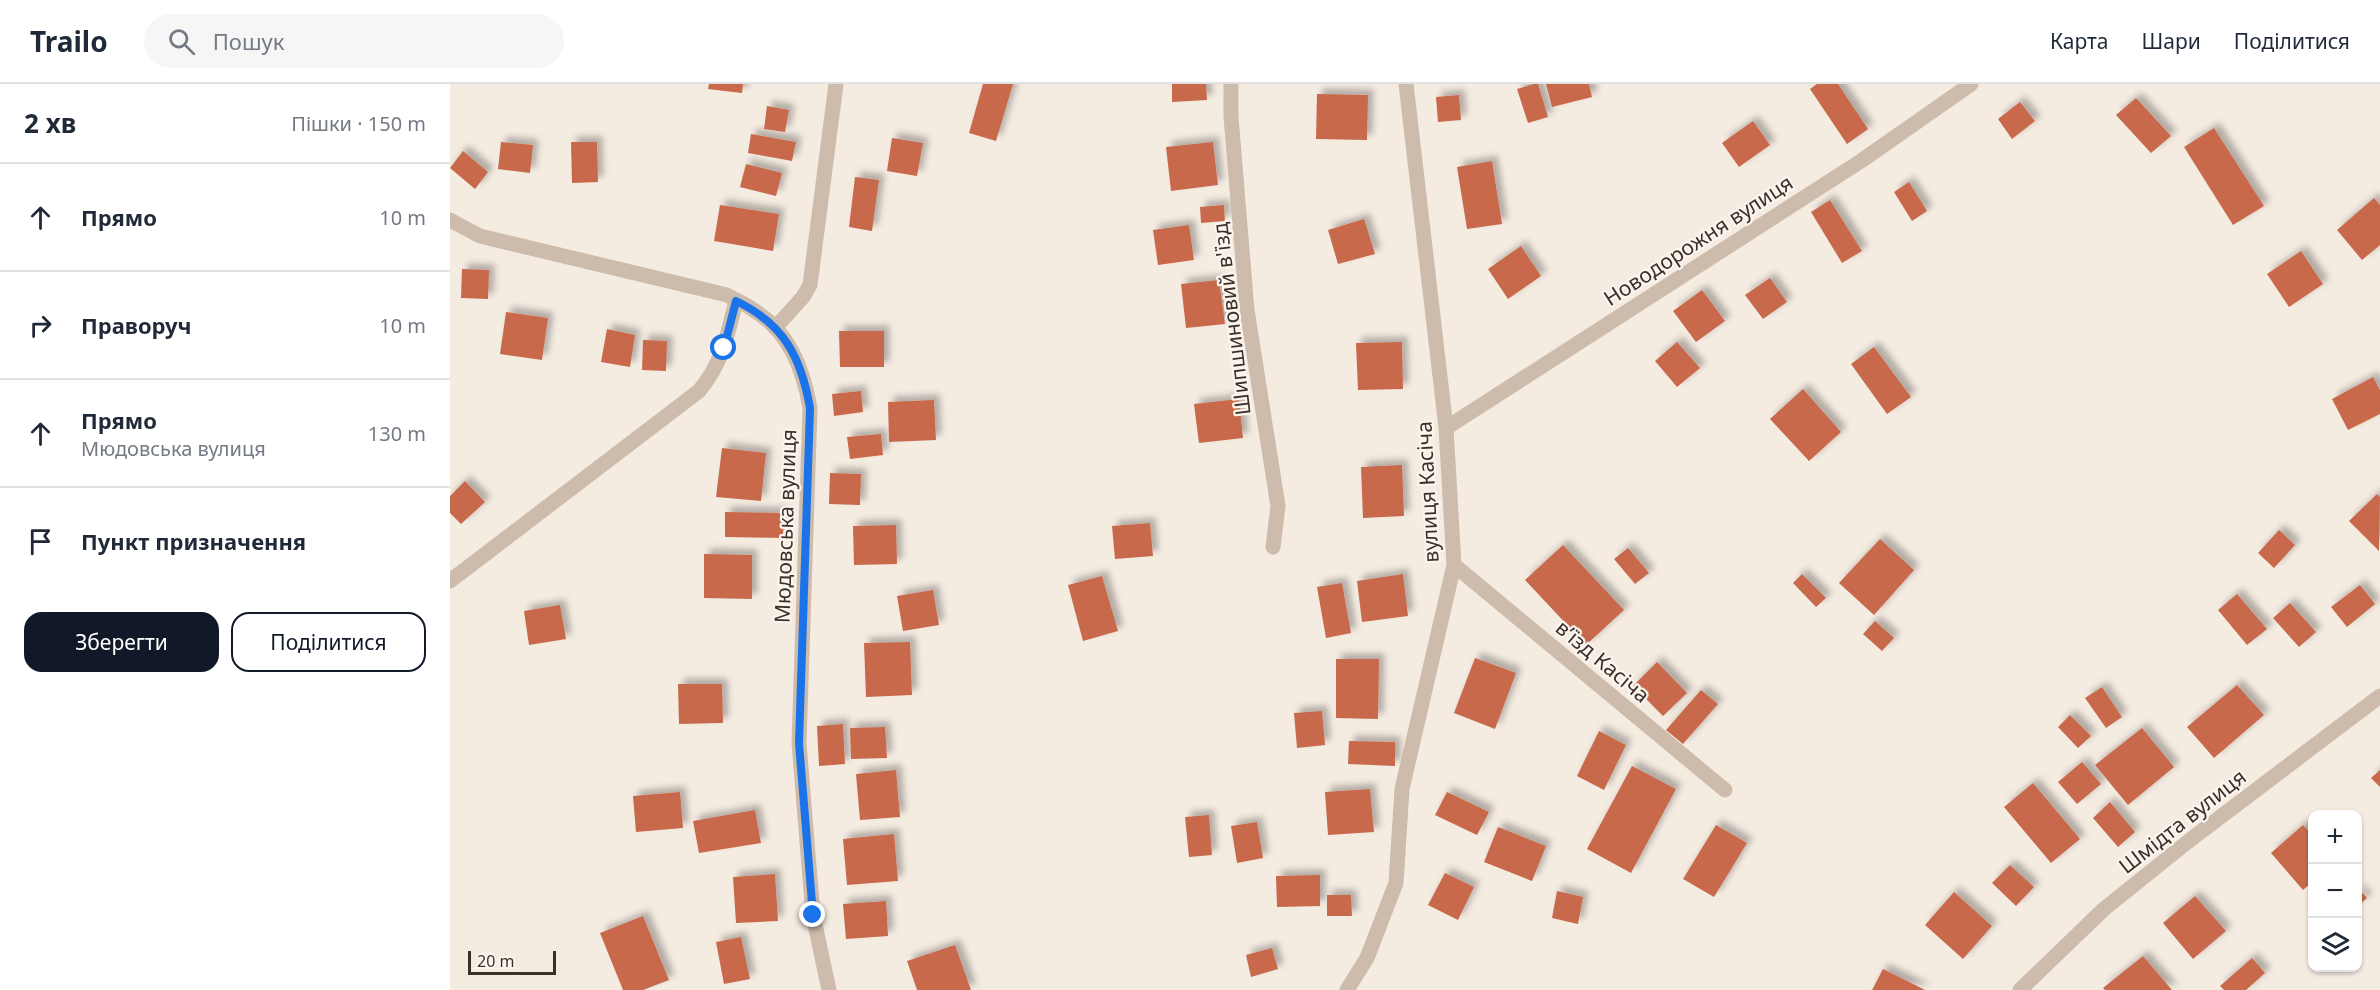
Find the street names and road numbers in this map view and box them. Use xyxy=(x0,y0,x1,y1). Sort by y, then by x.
street label: Новодорожня вулиця xyxy=(1598,168,1798,312)
street label: Шипшиновий в'їзд xyxy=(1205,221,1257,417)
street label: вулиця Касіча xyxy=(1409,421,1445,563)
street label: Мюдовська вулиця xyxy=(768,429,802,623)
street label: в’їзд Касіча xyxy=(1550,613,1656,709)
street label: Шмідта вулиця xyxy=(2113,762,2251,880)

